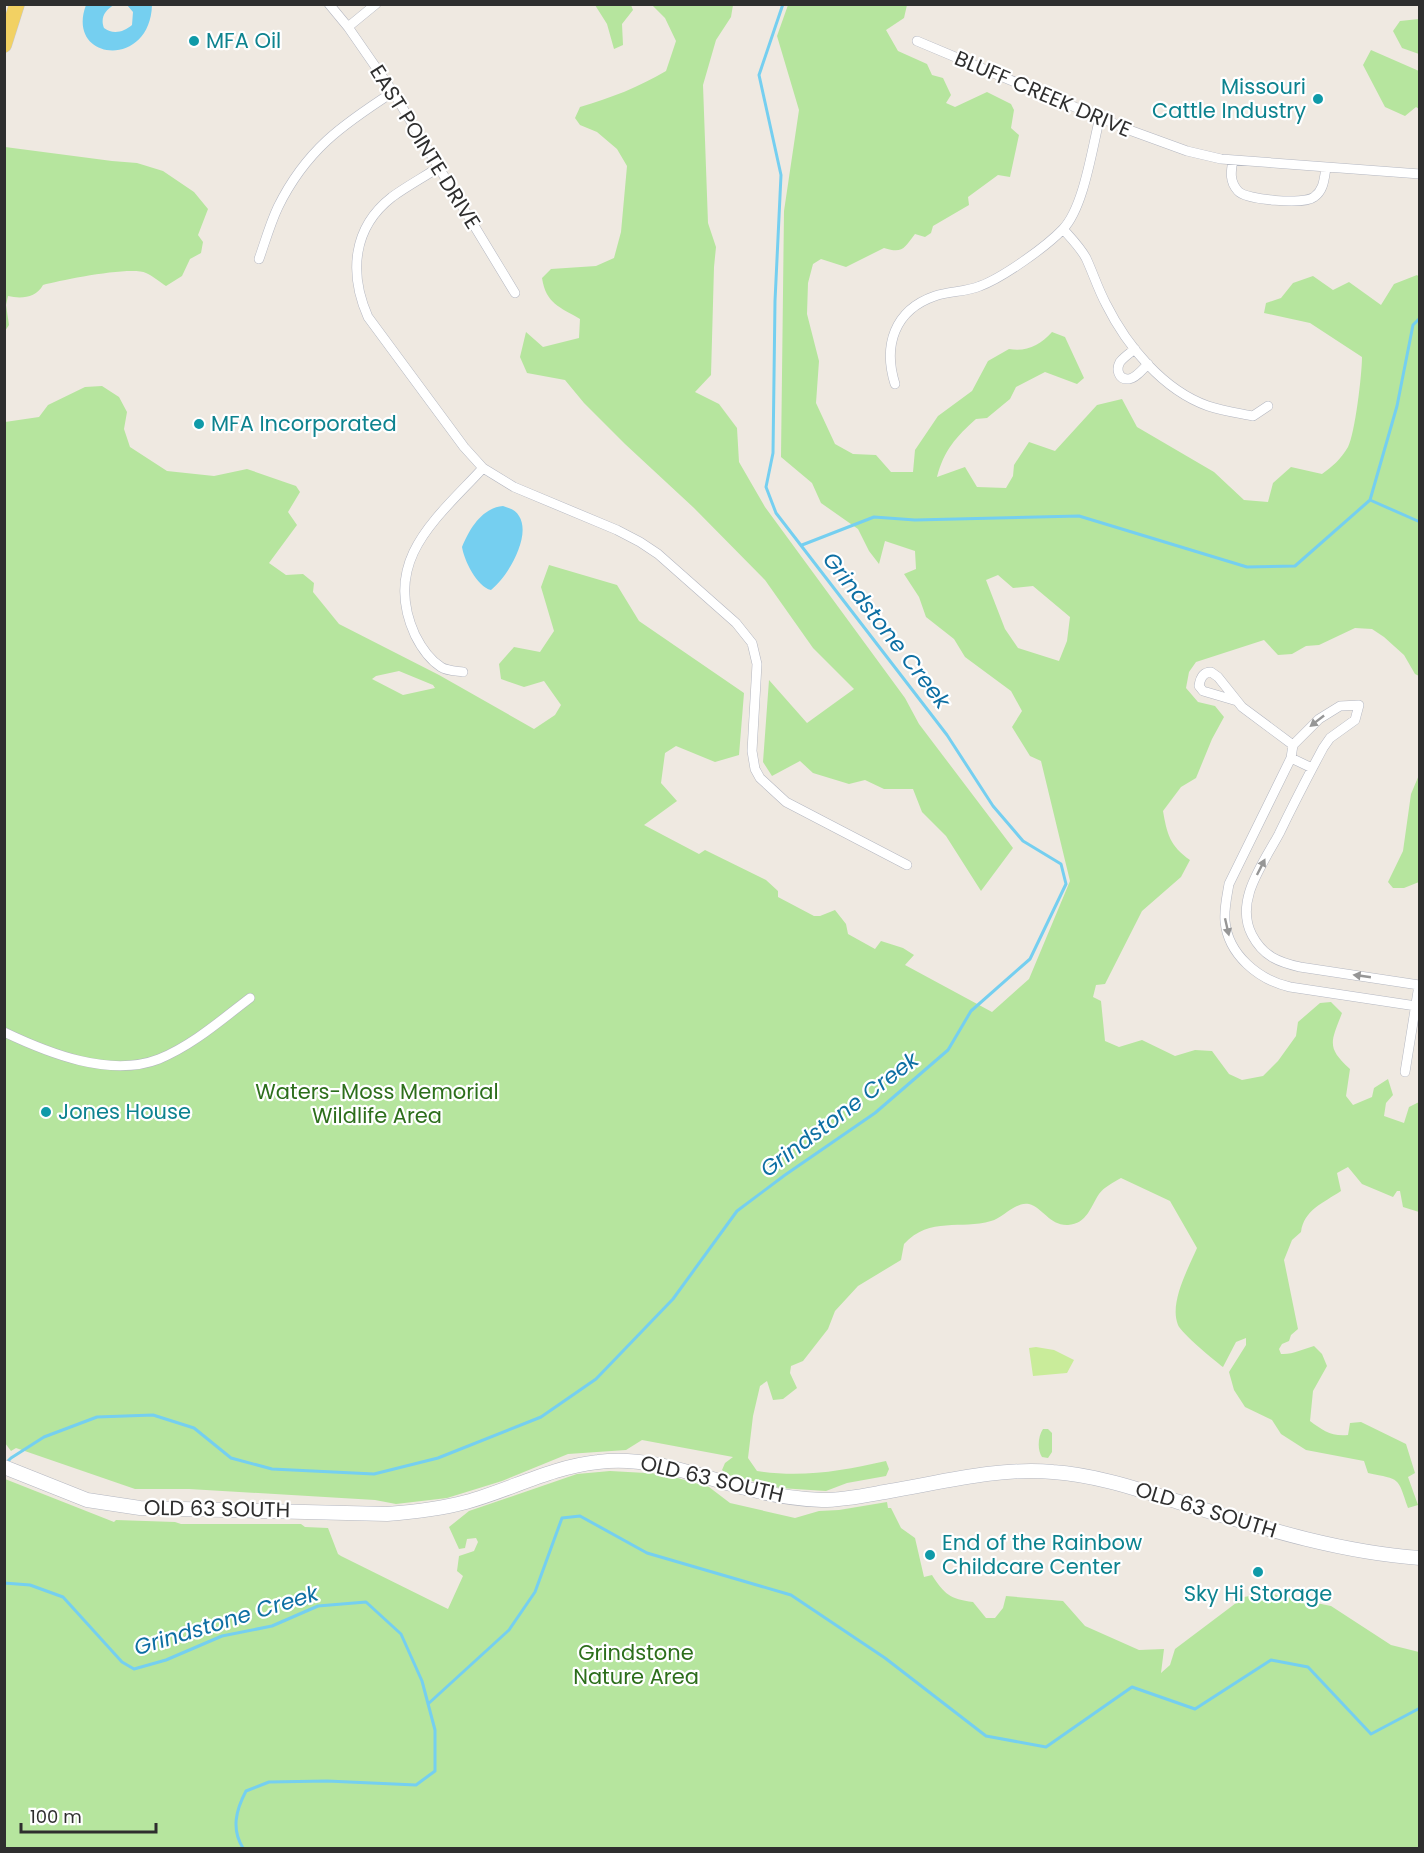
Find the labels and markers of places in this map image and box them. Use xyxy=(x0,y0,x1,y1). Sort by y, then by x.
place label: MFA Oil xyxy=(206,26,281,55)
marker: MFA Oil xyxy=(187,34,201,48)
place label: Missouri Cattle Industry xyxy=(1152,72,1306,125)
marker: Missouri Cattle Industry xyxy=(1311,92,1325,106)
place label: MFA Incorporated xyxy=(211,409,397,438)
marker: MFA Incorporated xyxy=(192,417,206,431)
place label: Jones House xyxy=(58,1097,191,1126)
marker: Jones House xyxy=(39,1105,53,1119)
place label: End of the Rainbow Childcare Center xyxy=(942,1528,1142,1581)
marker: End of the Rainbow Childcare Center xyxy=(923,1548,937,1562)
marker: Sky Hi Storage xyxy=(1251,1565,1265,1579)
place label: Sky Hi Storage xyxy=(1184,1579,1332,1608)

